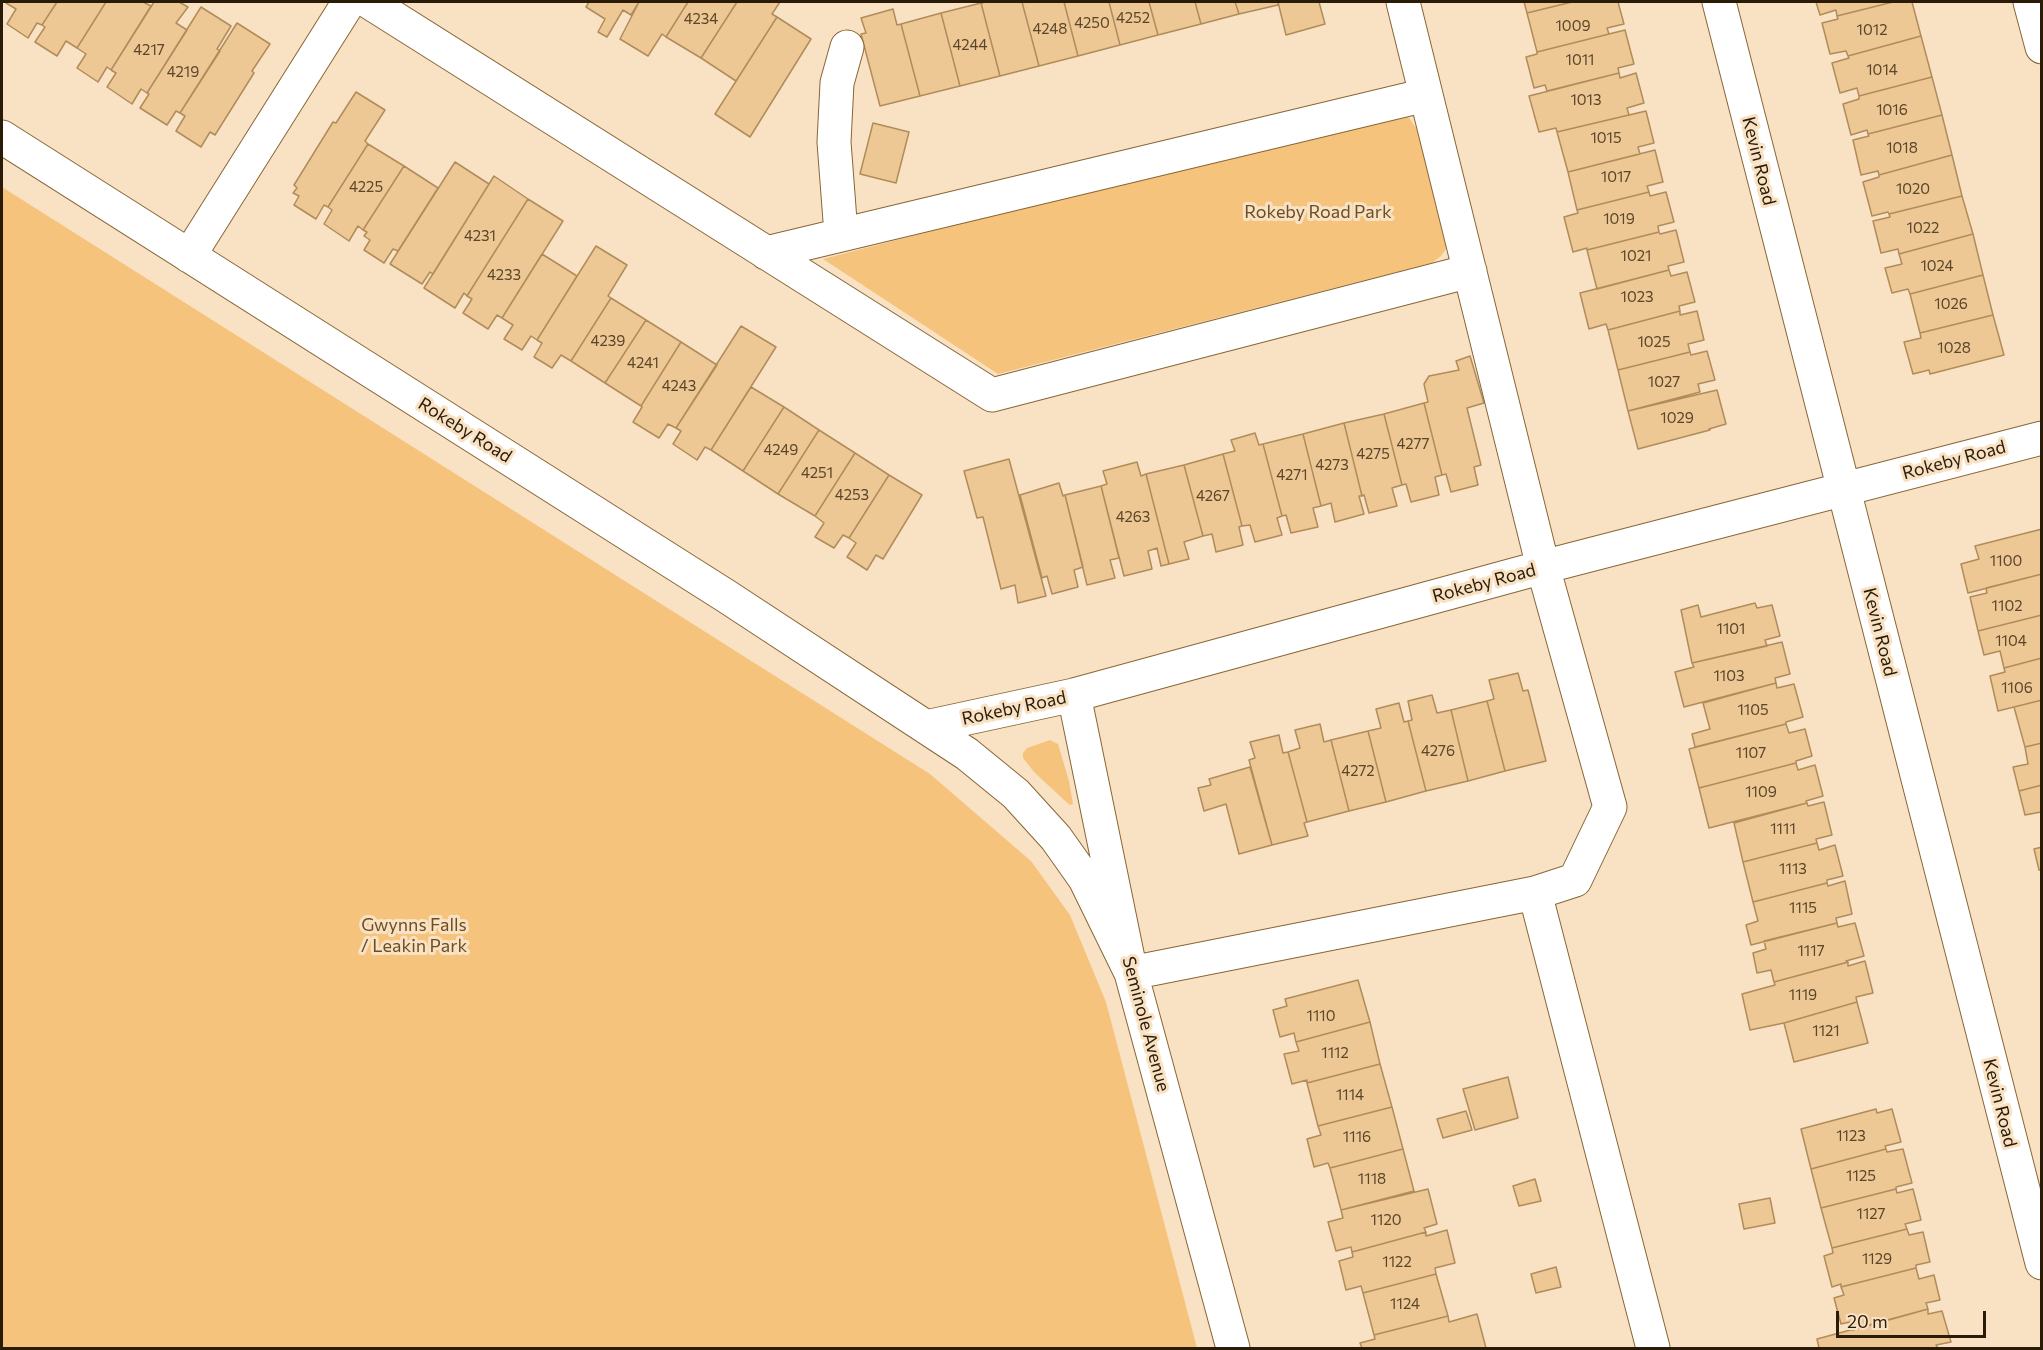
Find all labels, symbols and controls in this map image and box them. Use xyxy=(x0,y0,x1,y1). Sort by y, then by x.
house number: 4252 xyxy=(1116,9,1150,27)
house number: 4234 xyxy=(684,10,718,28)
house number: 4250 xyxy=(1074,14,1110,32)
house number: 1009 xyxy=(1555,17,1591,35)
house number: 4248 xyxy=(1033,20,1067,38)
house number: 1012 xyxy=(1857,21,1887,39)
house number: 4244 xyxy=(953,36,987,54)
house number: 4217 xyxy=(133,41,165,59)
house number: 1011 xyxy=(1565,51,1595,69)
house number: 1014 xyxy=(1866,61,1898,79)
house number: 4219 xyxy=(167,63,199,81)
house number: 1013 xyxy=(1570,91,1602,109)
house number: 1016 xyxy=(1876,101,1908,119)
street label: Kevin Road xyxy=(1738,115,1780,207)
house number: 1015 xyxy=(1590,129,1622,147)
house number: 1018 xyxy=(1886,139,1918,157)
house number: 1017 xyxy=(1601,168,1631,186)
house number: 4225 xyxy=(349,178,383,196)
house number: 1020 xyxy=(1896,180,1930,198)
park label: Rokeby Road Park xyxy=(1244,201,1392,223)
house number: 1019 xyxy=(1603,210,1635,228)
house number: 1022 xyxy=(1907,219,1939,237)
house number: 4231 xyxy=(464,227,496,245)
house number: 1021 xyxy=(1621,247,1651,265)
house number: 1024 xyxy=(1920,257,1954,275)
house number: 4233 xyxy=(487,266,521,284)
house number: 1023 xyxy=(1620,288,1654,306)
house number: 1026 xyxy=(1934,295,1968,313)
house number: 4239 xyxy=(591,332,625,350)
house number: 1025 xyxy=(1637,333,1671,351)
house number: 1028 xyxy=(1937,339,1971,357)
house number: 4241 xyxy=(627,354,659,372)
house number: 1027 xyxy=(1648,373,1680,391)
house number: 4243 xyxy=(662,377,696,395)
street label: Rokeby Road xyxy=(414,393,516,467)
house number: 1029 xyxy=(1660,409,1694,427)
house number: 4277 xyxy=(1397,435,1429,453)
street label: Rokeby Road xyxy=(1900,436,2008,484)
house number: 4249 xyxy=(764,441,798,459)
house number: 4275 xyxy=(1356,445,1390,463)
house number: 4273 xyxy=(1315,456,1349,474)
house number: 4251 xyxy=(801,464,833,482)
house number: 4271 xyxy=(1276,466,1308,484)
house number: 4253 xyxy=(835,486,869,504)
house number: 4267 xyxy=(1196,487,1230,505)
house number: 4263 xyxy=(1116,508,1150,526)
house number: 1100 xyxy=(1990,552,2022,570)
street label: Rokeby Road xyxy=(1430,559,1538,607)
street label: Kevin Road xyxy=(1859,586,1901,678)
house number: 1102 xyxy=(1992,597,2022,615)
house number: 1101 xyxy=(1716,620,1746,638)
house number: 1104 xyxy=(1995,632,2027,650)
house number: 1103 xyxy=(1713,667,1745,685)
house number: 1106 xyxy=(2001,679,2033,697)
street label: Rokeby Road xyxy=(960,686,1068,730)
house number: 1105 xyxy=(1737,701,1769,719)
house number: 4276 xyxy=(1421,742,1455,760)
house number: 1107 xyxy=(1736,744,1766,762)
house number: 4272 xyxy=(1341,762,1375,780)
house number: 1109 xyxy=(1745,783,1777,801)
house number: 1111 xyxy=(1770,820,1796,838)
house number: 1113 xyxy=(1779,860,1807,878)
house number: 1115 xyxy=(1789,899,1817,917)
park label: Gwynns Falls / Leakin Park xyxy=(361,914,467,956)
house number: 1117 xyxy=(1797,942,1825,960)
street label: Seminole Avenue xyxy=(1118,954,1174,1094)
house number: 1119 xyxy=(1789,986,1817,1004)
house number: 1110 xyxy=(1306,1007,1336,1025)
house number: 1121 xyxy=(1812,1022,1840,1040)
house number: 1112 xyxy=(1321,1044,1349,1062)
street label: Kevin Road xyxy=(1979,1057,2021,1149)
house number: 1114 xyxy=(1336,1086,1364,1104)
house number: 1123 xyxy=(1836,1127,1866,1145)
house number: 1116 xyxy=(1343,1128,1371,1146)
house number: 1125 xyxy=(1846,1167,1876,1185)
house number: 1118 xyxy=(1358,1170,1386,1188)
house number: 1127 xyxy=(1856,1205,1886,1223)
house number: 1120 xyxy=(1371,1211,1401,1229)
house number: 1129 xyxy=(1862,1250,1892,1268)
house number: 1122 xyxy=(1382,1253,1412,1271)
house number: 1124 xyxy=(1390,1295,1420,1313)
scale bar xyxy=(1839,1299,1989,1337)
text: 20 m xyxy=(1847,1310,1888,1332)

